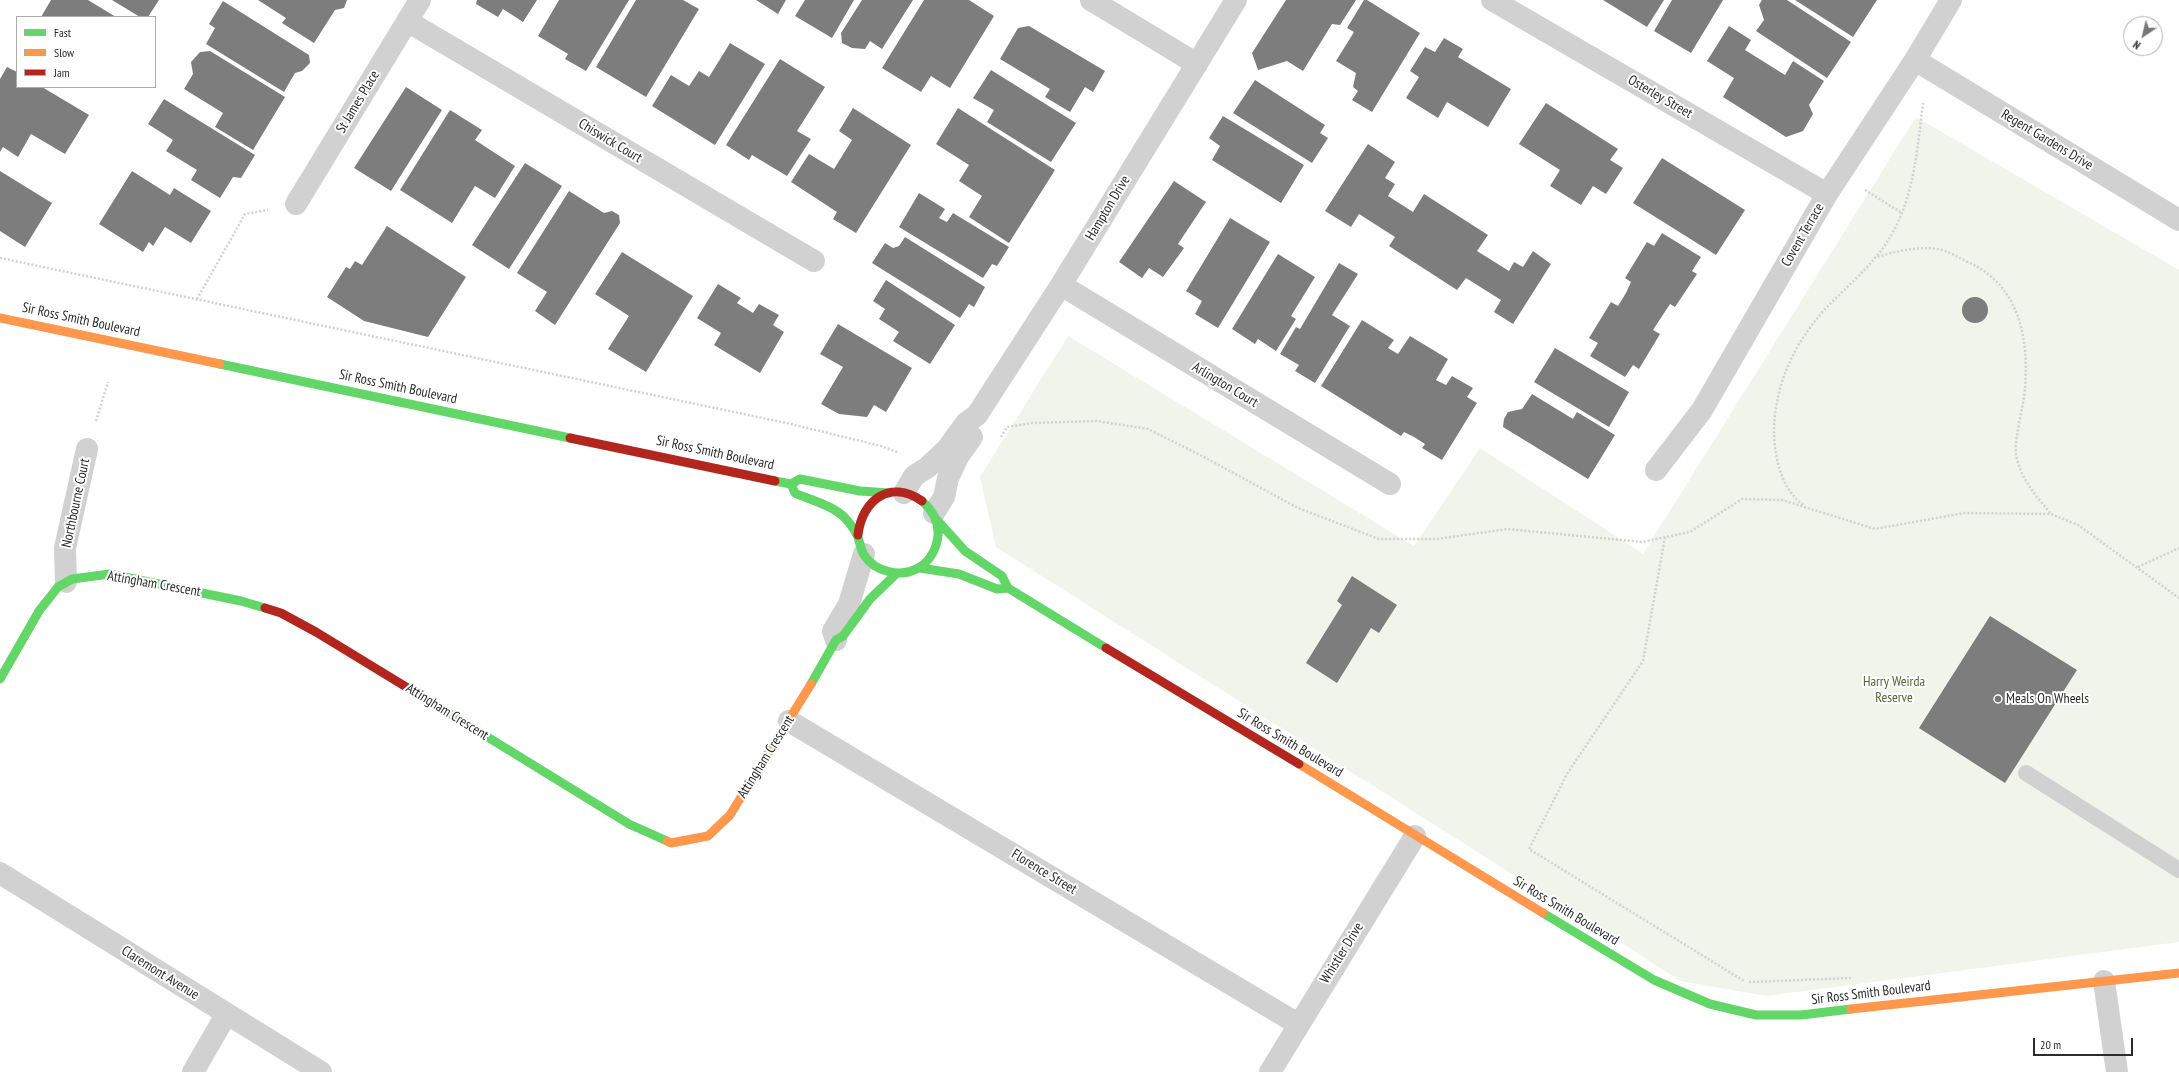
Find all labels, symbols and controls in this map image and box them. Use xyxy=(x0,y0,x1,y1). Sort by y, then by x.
legend xyxy=(16,16,156,88)
north arrow xyxy=(2123,16,2163,56)
text: Fast xyxy=(54,25,71,40)
text: N xyxy=(2130,38,2143,52)
text: Slow xyxy=(54,45,74,60)
text: Jam xyxy=(54,65,70,80)
street label: St James Place xyxy=(333,68,383,136)
street label: Osterley Street xyxy=(1625,72,1695,122)
street label: Regent Gardens Drive xyxy=(1998,106,2096,174)
street label: Chiswick Court xyxy=(575,115,645,167)
street label: Hampton Drive xyxy=(1082,173,1134,243)
street label: Covent Terrace xyxy=(1778,200,1828,270)
street label: Sir Ross Smith Boulevard xyxy=(21,299,141,341)
street label: Arlington Court xyxy=(1189,359,1261,411)
street label: Sir Ross Smith Boulevard xyxy=(338,366,458,408)
street label: Sir Ross Smith Boulevard xyxy=(655,432,775,474)
street label: Northbourne Court xyxy=(58,457,94,549)
street label: Attingham Crescent xyxy=(106,568,202,600)
park label: Harry Weirda Reserve xyxy=(1863,674,1925,706)
street label: Attingham Crescent xyxy=(403,680,491,744)
place label: Meals On Wheels xyxy=(2006,691,2089,707)
marker: Meals On Wheels xyxy=(1993,694,2003,704)
street label: Sir Ross Smith Boulevard xyxy=(1234,705,1346,781)
street label: Attingham Crescent xyxy=(734,713,798,801)
street label: Florence Street xyxy=(1008,846,1080,898)
street label: Sir Ross Smith Boulevard xyxy=(1510,873,1622,949)
street label: Whistler Drive xyxy=(1317,920,1367,986)
street label: Claremont Avenue xyxy=(118,942,202,1004)
street label: Sir Ross Smith Boulevard xyxy=(1810,977,1932,1009)
scale bar xyxy=(2035,1030,2135,1056)
text: 20 m xyxy=(2040,1037,2061,1052)

